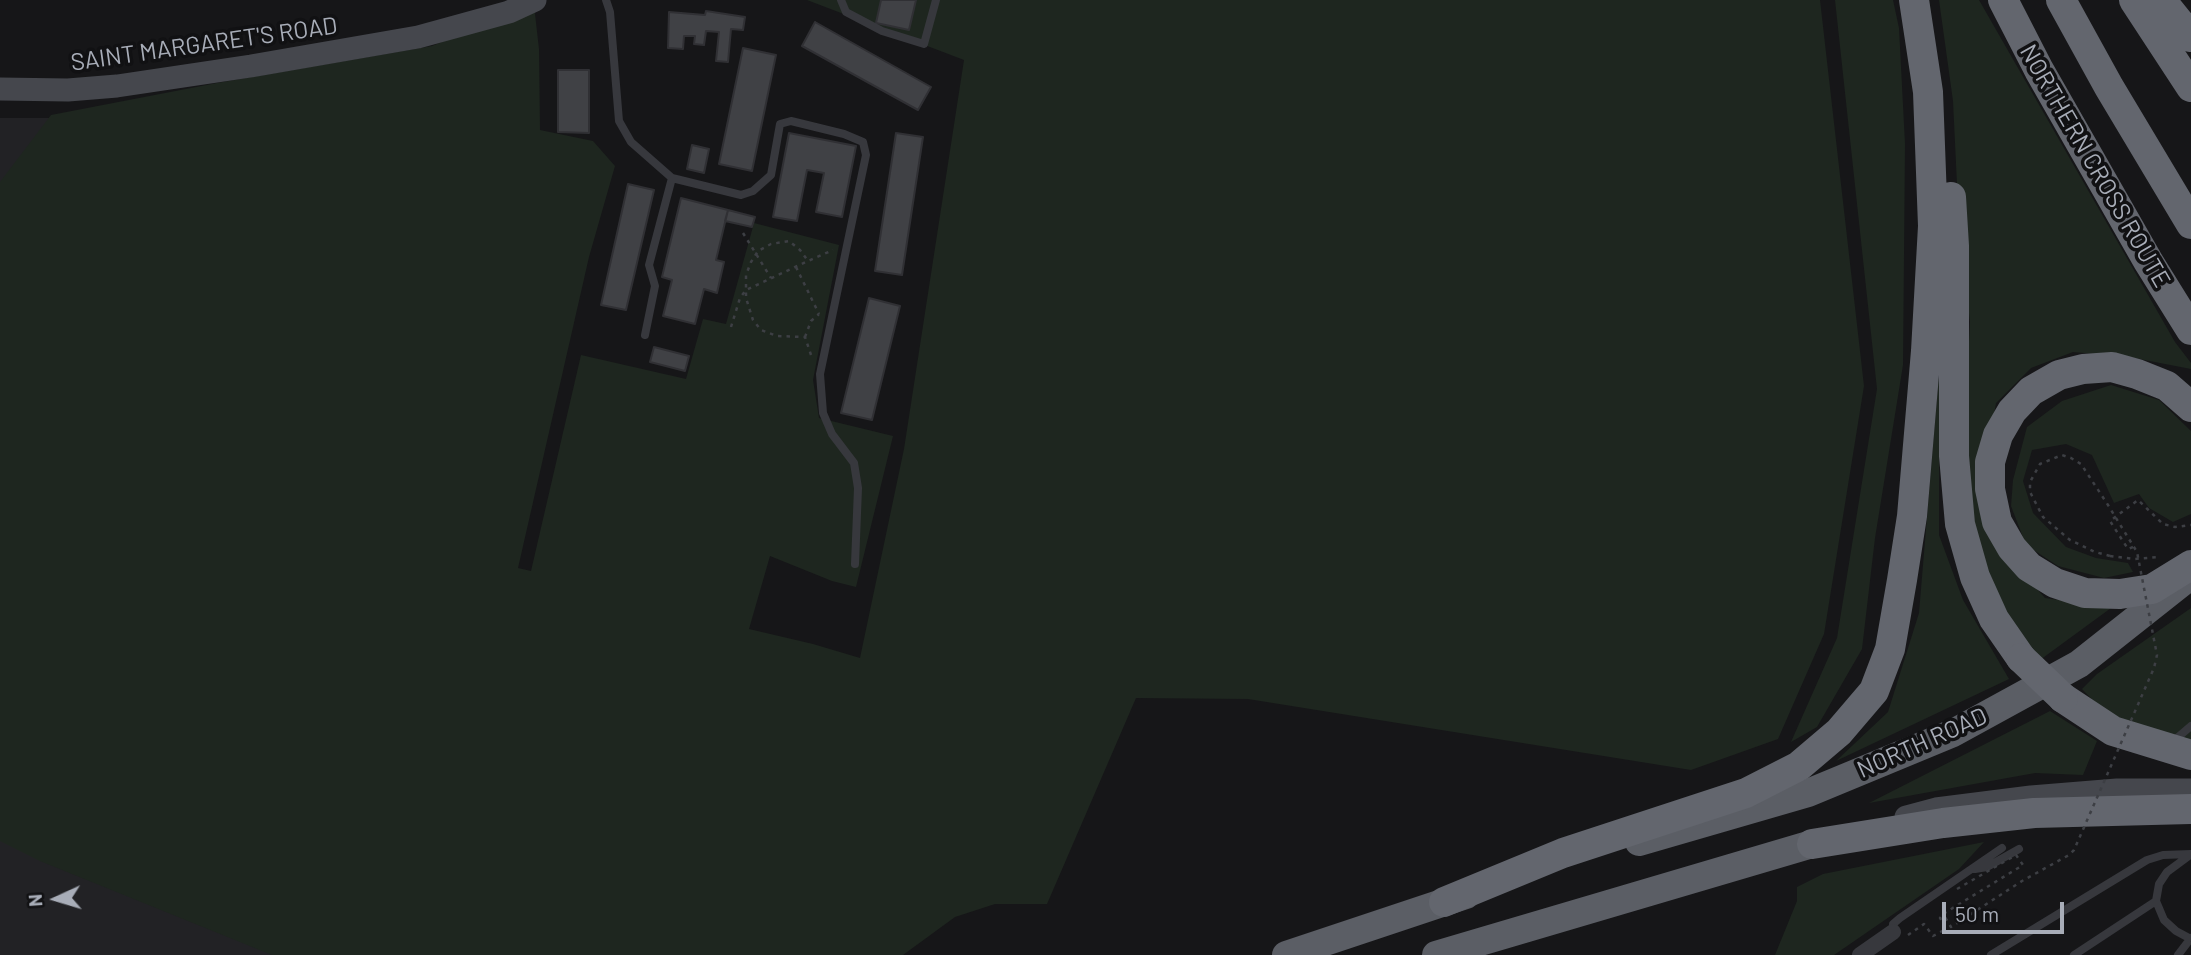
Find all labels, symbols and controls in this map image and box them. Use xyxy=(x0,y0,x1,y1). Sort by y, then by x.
street label: SAINT MARGARET'S ROAD xyxy=(69,11,339,77)
street label: NORTHERN CROSS ROUTE xyxy=(2014,39,2176,293)
street label: NORTH ROAD xyxy=(1853,702,1991,784)
north arrow xyxy=(21,864,91,934)
scale bar xyxy=(1946,888,2068,932)
text: N xyxy=(23,893,46,908)
text: 50 m xyxy=(1955,901,1999,926)

